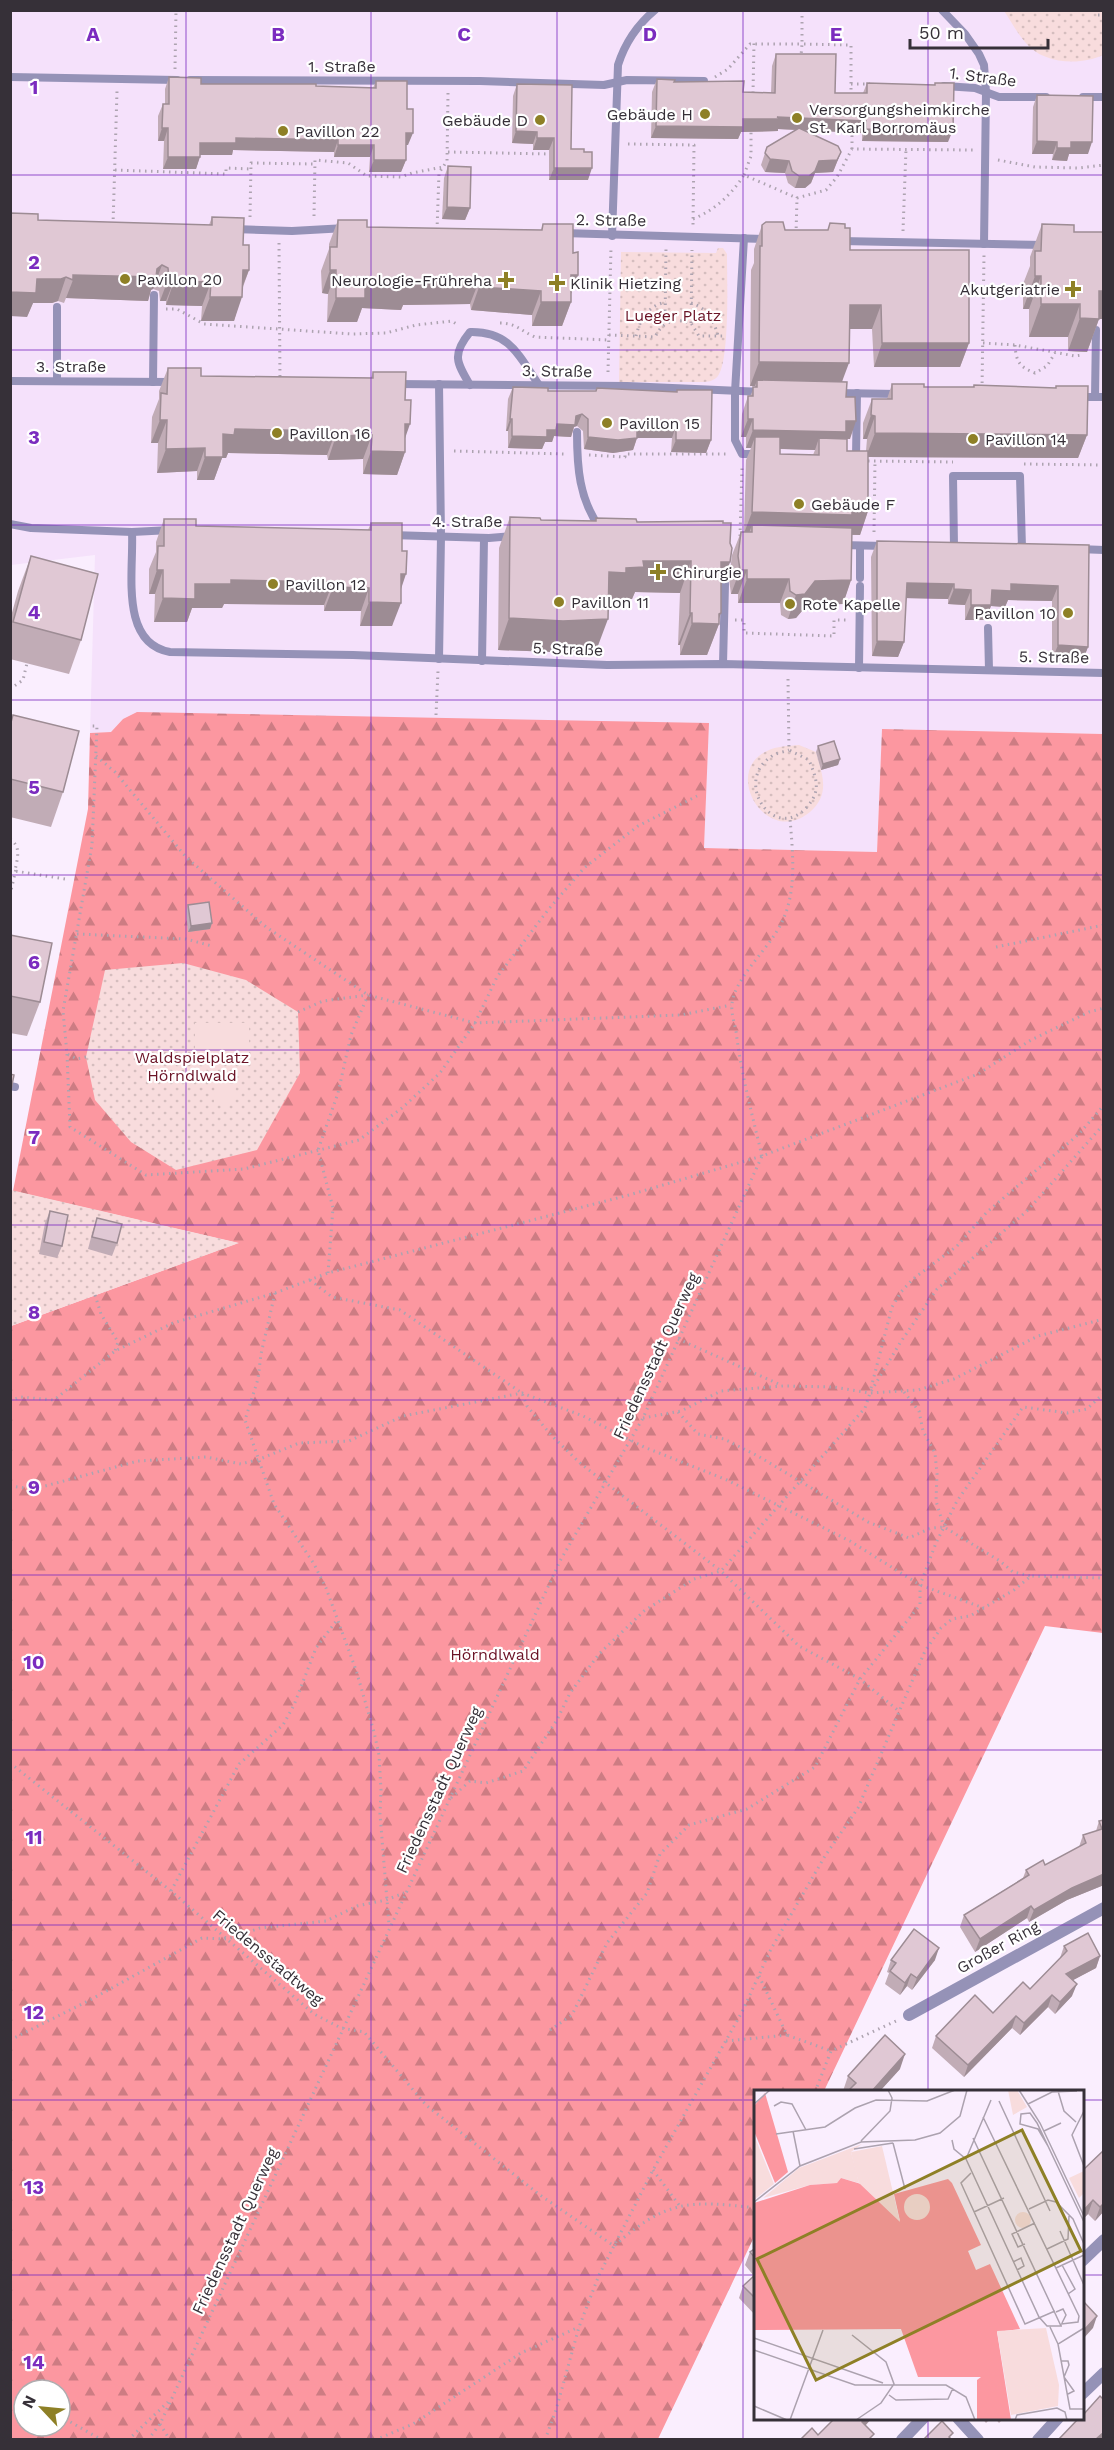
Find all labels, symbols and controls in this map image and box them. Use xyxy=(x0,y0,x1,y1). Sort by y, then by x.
scale bar xyxy=(910,12,1048,50)
text: A xyxy=(86,22,100,46)
text: B xyxy=(271,22,285,46)
text: C xyxy=(457,22,471,46)
text: D xyxy=(643,22,657,46)
text: E xyxy=(830,22,842,46)
text: 50 m xyxy=(919,22,964,43)
street label: 1. Straße xyxy=(308,57,376,76)
street label: 1. Straße xyxy=(948,63,1018,91)
text: 1 xyxy=(30,75,38,99)
place label: Versorgungsheimkirche St. Karl Borromäus xyxy=(809,100,990,137)
place label: Gebäude H xyxy=(607,105,693,124)
marker: Gebäude H xyxy=(698,107,712,121)
place label: Gebäude D xyxy=(442,111,528,130)
marker: Versorgungsheimkirche St. Karl Borromäus xyxy=(790,111,804,125)
marker: Gebäude D xyxy=(533,113,547,127)
place label: Pavillon 22 xyxy=(295,122,380,141)
marker: Pavillon 22 xyxy=(276,124,290,138)
street label: 2. Straße xyxy=(576,210,646,230)
text: 2 xyxy=(28,250,40,274)
place label: Pavillon 20 xyxy=(137,270,222,289)
place label: Neurologie-Frühreha xyxy=(331,271,492,290)
marker: Neurologie-Frühreha xyxy=(497,271,515,289)
marker: Pavillon 20 xyxy=(118,272,132,286)
marker: Klinik Hietzing xyxy=(548,274,566,292)
place label: Klinik Hietzing xyxy=(570,274,681,293)
place label: Akutgeriatrie xyxy=(960,280,1060,299)
marker: Akutgeriatrie xyxy=(1064,280,1082,298)
park label: Lueger Platz xyxy=(625,306,721,325)
street label: 3. Straße xyxy=(36,357,106,376)
street label: 3. Straße xyxy=(522,361,592,381)
place label: Pavillon 15 xyxy=(619,414,700,433)
marker: Pavillon 15 xyxy=(600,416,614,430)
place label: Pavillon 16 xyxy=(289,424,371,443)
text: 3 xyxy=(28,425,40,449)
marker: Pavillon 16 xyxy=(270,426,284,440)
place label: Pavillon 14 xyxy=(985,430,1067,449)
marker: Pavillon 14 xyxy=(966,432,980,446)
place label: Gebäude F xyxy=(811,495,895,514)
marker: Gebäude F xyxy=(792,497,806,511)
street label: 4. Straße xyxy=(432,512,502,531)
marker: Chirurgie xyxy=(649,563,667,581)
place label: Chirurgie xyxy=(672,563,742,582)
place label: Pavillon 12 xyxy=(285,575,366,594)
marker: Pavillon 12 xyxy=(266,577,280,591)
place label: Pavillon 11 xyxy=(571,593,649,612)
marker: Pavillon 11 xyxy=(552,595,566,609)
place label: Rote Kapelle xyxy=(802,595,901,614)
marker: Rote Kapelle xyxy=(783,597,797,611)
text: 4 xyxy=(28,600,41,624)
place label: Pavillon 10 xyxy=(974,604,1056,623)
marker: Pavillon 10 xyxy=(1061,606,1075,620)
street label: 5. Straße xyxy=(532,638,604,660)
street label: 5. Straße xyxy=(1019,647,1089,667)
text: 5 xyxy=(28,775,40,799)
text: 6 xyxy=(28,950,40,974)
park label: Waldspielplatz Hörndlwald xyxy=(135,1048,249,1085)
text: 7 xyxy=(28,1125,40,1149)
street label: Friedensstadt Querweg xyxy=(609,1269,703,1442)
text: 8 xyxy=(28,1300,40,1324)
text: 9 xyxy=(28,1475,40,1499)
park label: Hörndlwald xyxy=(450,1645,540,1664)
text: 10 xyxy=(23,1650,45,1674)
street label: Friedensstadt Querweg xyxy=(392,1703,486,1876)
text: 11 xyxy=(25,1825,43,1849)
street label: Friedensstadtweg xyxy=(209,1905,328,2009)
street label: Großer Ring xyxy=(953,1916,1043,1977)
text: 12 xyxy=(24,2000,44,2024)
inset map xyxy=(754,2090,1084,2420)
street label: Friedensstadt Querweg xyxy=(188,2144,282,2317)
text: 13 xyxy=(24,2175,44,2199)
text: 14 xyxy=(23,2350,45,2374)
north arrow xyxy=(12,2378,72,2438)
text: N xyxy=(18,2392,40,2411)

